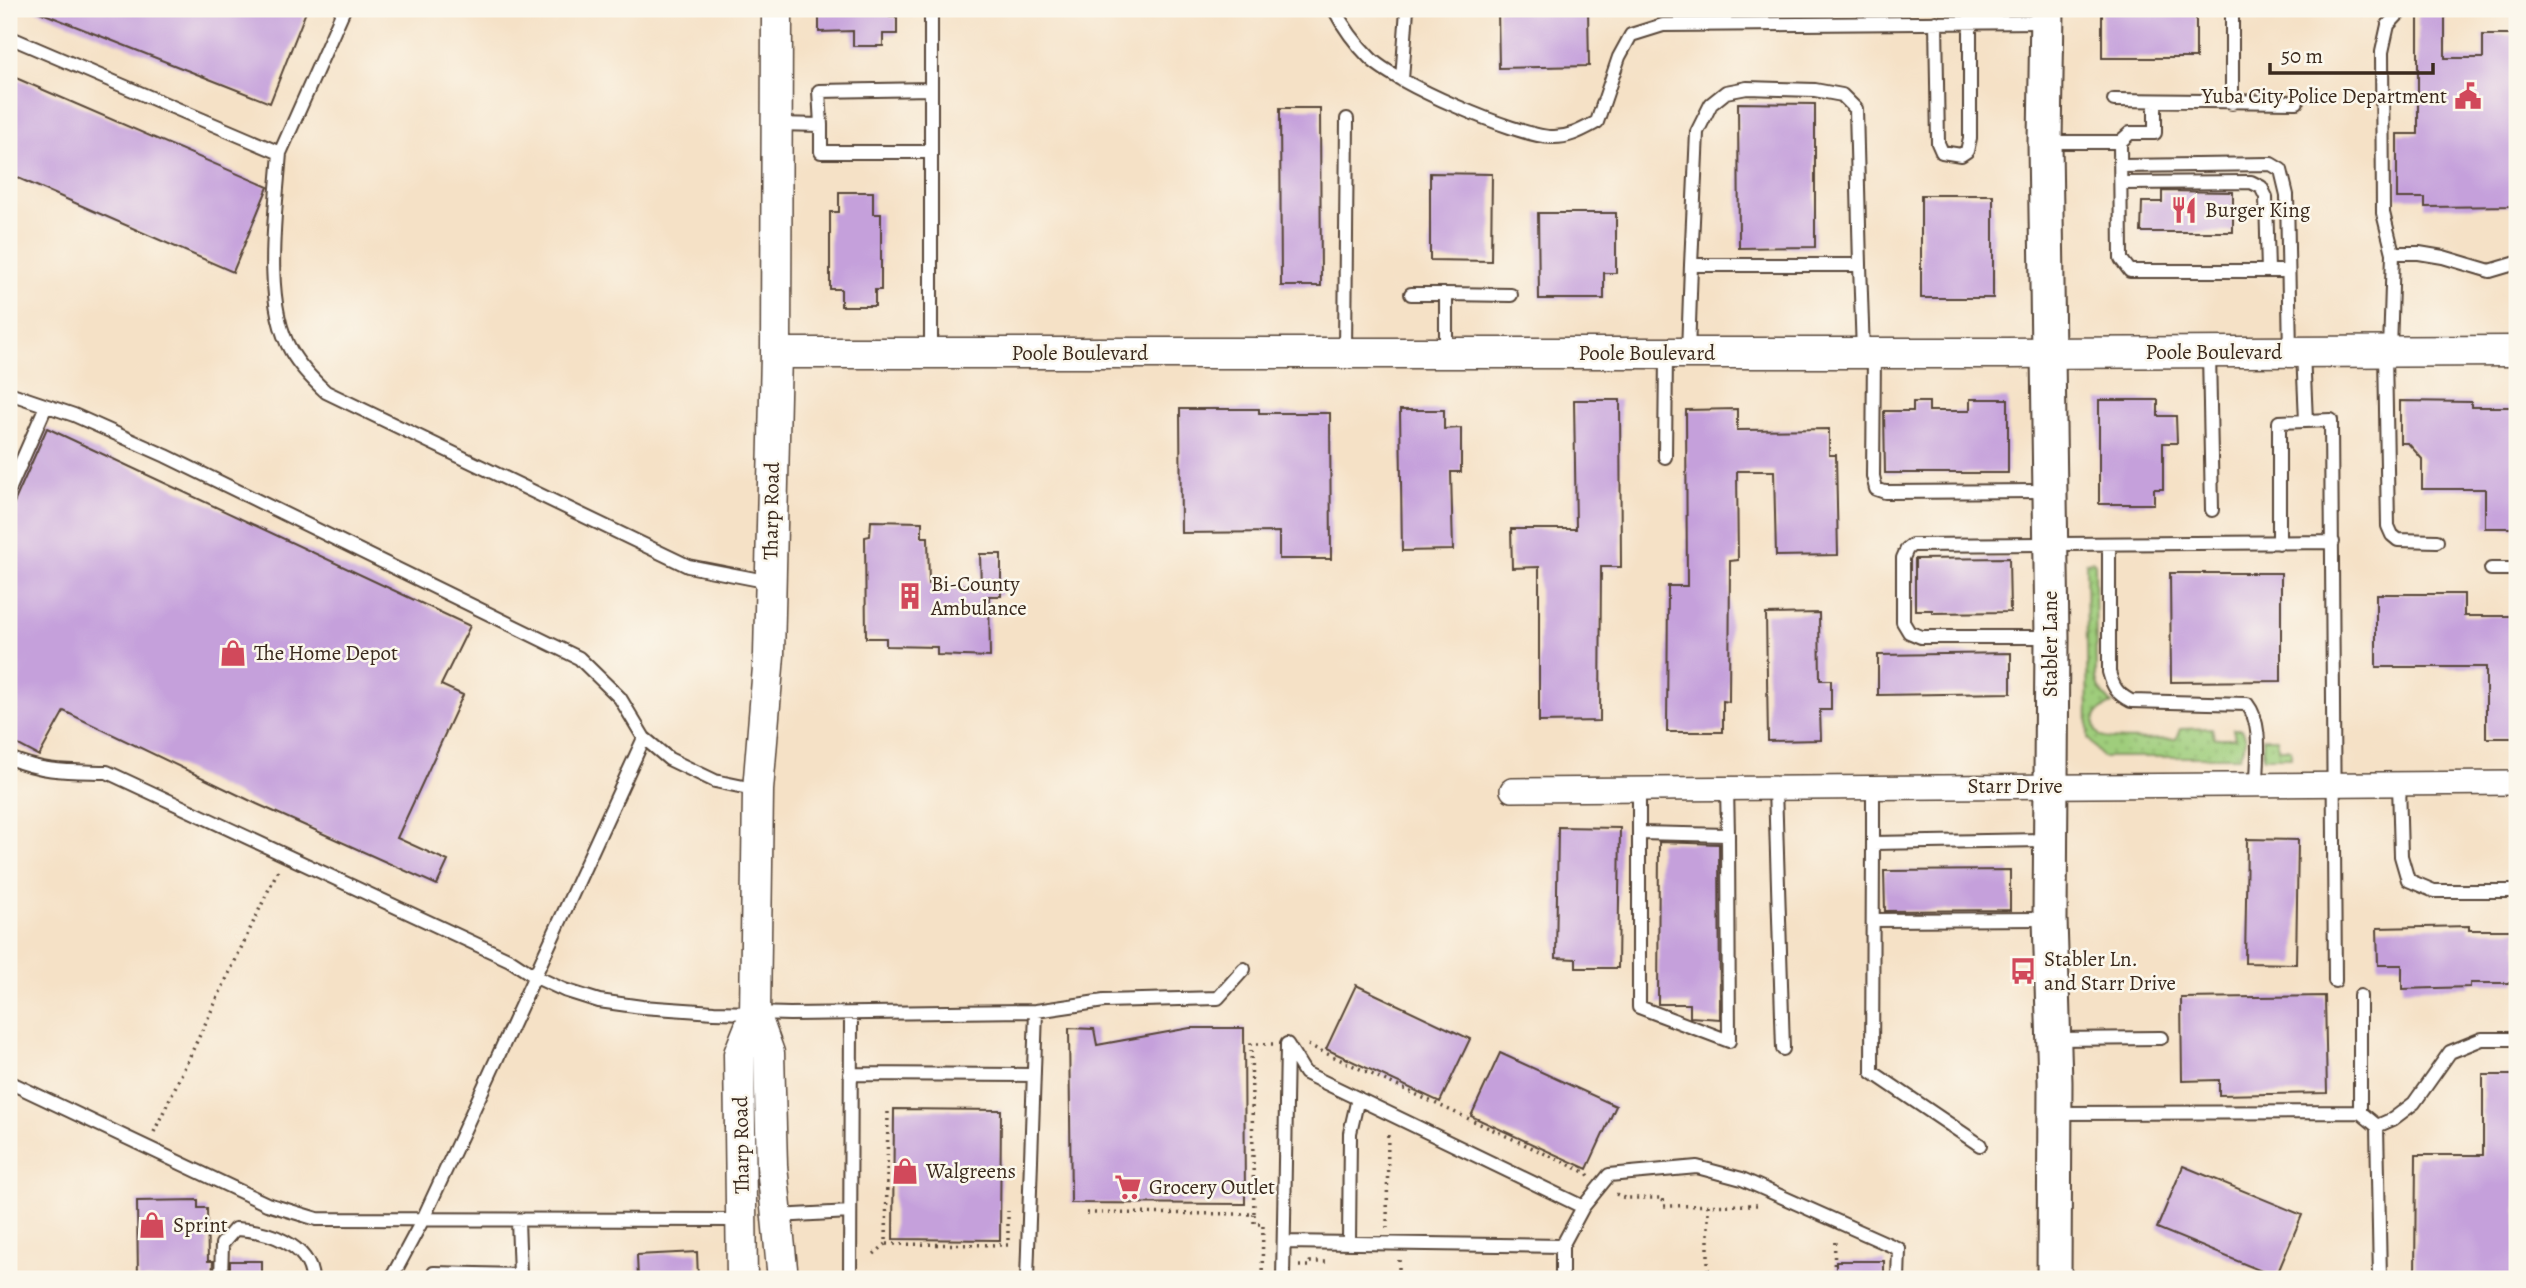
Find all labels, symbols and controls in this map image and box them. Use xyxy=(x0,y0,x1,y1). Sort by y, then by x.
scale bar xyxy=(2270,32,2433,76)
text: 50 m xyxy=(2281,42,2323,70)
public building icon: Yuba City Police Department xyxy=(2453,81,2483,111)
place label: Yuba City Police Department xyxy=(2201,82,2447,110)
restaurant icon: Burger King xyxy=(2169,195,2199,225)
place label: Burger King xyxy=(2205,196,2311,224)
street label: Poole Boulevard xyxy=(2146,338,2283,366)
street label: Poole Boulevard xyxy=(1012,339,1149,367)
street label: Poole Boulevard xyxy=(1579,339,1716,367)
street label: Tharp Road xyxy=(756,461,786,560)
place label: Bi-County Ambulance xyxy=(930,570,1027,622)
building icon: Bi-County Ambulance xyxy=(895,581,925,611)
street label: Stabler Lane xyxy=(2036,591,2064,697)
shop icon: The Home Depot xyxy=(218,638,248,668)
place label: The Home Depot xyxy=(254,639,398,667)
street label: Starr Drive xyxy=(1967,772,2063,800)
place label: Stabler Ln. and Starr Drive xyxy=(2044,945,2176,997)
bus stop icon: Stabler Ln. and Starr Drive xyxy=(2008,956,2038,986)
street label: Tharp Road xyxy=(726,1095,756,1194)
shop icon: Walgreens xyxy=(890,1156,920,1186)
place label: Walgreens xyxy=(925,1157,1016,1185)
supermarket icon: Grocery Outlet xyxy=(1113,1172,1143,1202)
place label: Grocery Outlet xyxy=(1149,1173,1275,1201)
shop icon: Sprint xyxy=(137,1210,167,1240)
place label: Sprint xyxy=(173,1211,228,1239)

